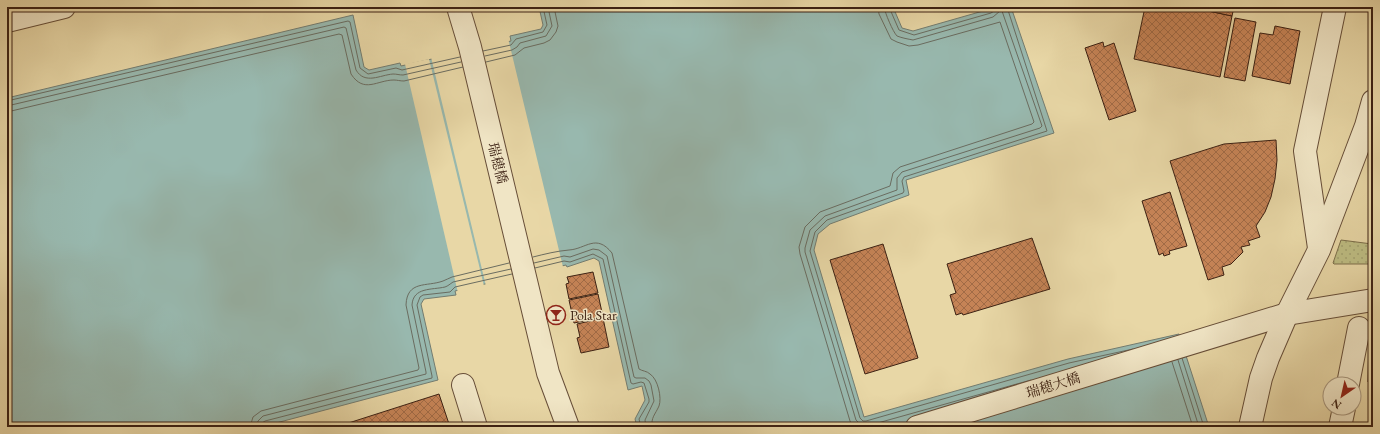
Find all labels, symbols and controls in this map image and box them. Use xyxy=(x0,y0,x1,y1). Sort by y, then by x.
street label: 瑞穂橋 xyxy=(484,140,512,186)
bar icon: Pola Star xyxy=(545,304,567,326)
place label: Pola Star xyxy=(570,306,617,324)
street label: 瑞穂大橋 xyxy=(1024,368,1082,402)
north arrow xyxy=(1322,376,1362,416)
text: N xyxy=(1329,396,1344,413)

